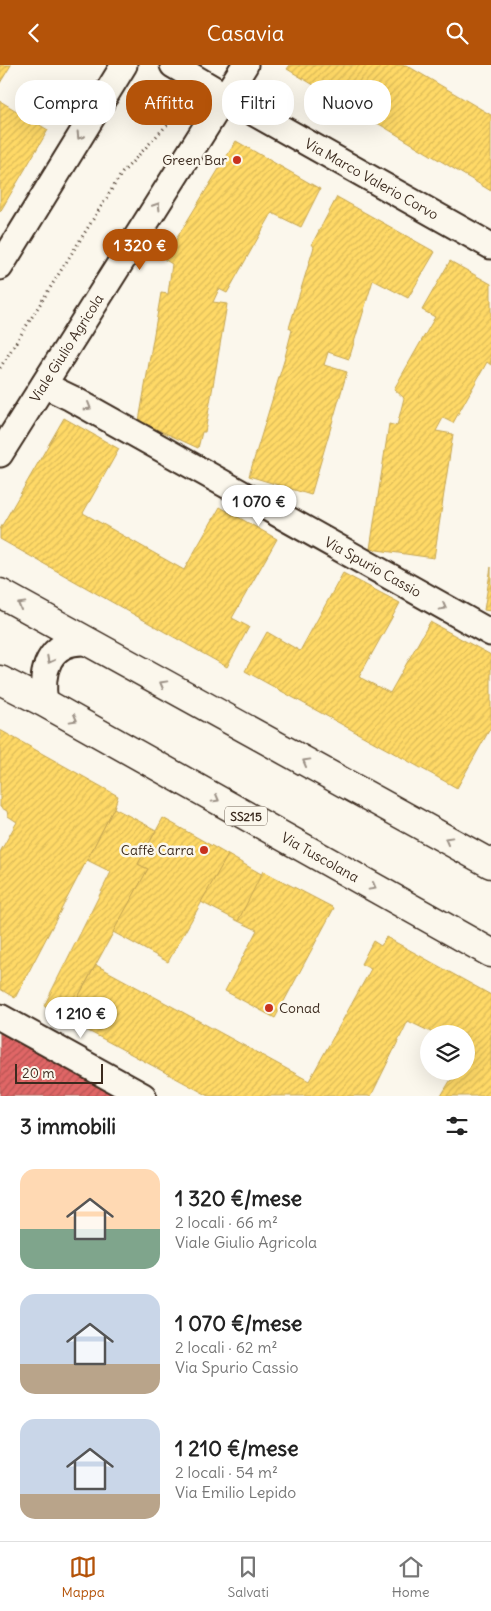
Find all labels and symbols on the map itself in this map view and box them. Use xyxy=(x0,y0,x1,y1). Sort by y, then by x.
one-way arrow xyxy=(77,131,87,140)
street label: Via Marco Valerio Corvo xyxy=(302,134,442,224)
place label: Green Bar xyxy=(162,151,227,169)
marker: Green Bar xyxy=(231,154,243,166)
one-way arrow xyxy=(150,202,160,211)
pin: 1 320 € xyxy=(94,229,186,271)
street label: Viale Giulio Agricola xyxy=(26,291,107,406)
one-way arrow xyxy=(83,401,92,411)
pin: 1 070 € xyxy=(213,485,305,527)
street label: Via Spurio Cassio xyxy=(321,533,425,601)
one-way arrow xyxy=(438,600,447,610)
one-way arrow xyxy=(18,602,27,612)
one-way arrow xyxy=(46,655,56,664)
one-way arrow xyxy=(160,680,169,690)
one-way arrow xyxy=(69,713,78,723)
one-way arrow xyxy=(302,758,311,768)
one-way arrow xyxy=(210,792,219,802)
road number: SS215 xyxy=(225,806,267,825)
street label: Via Tuscolana xyxy=(278,828,362,886)
one-way arrow xyxy=(445,836,454,846)
place label: Caffè Carra xyxy=(121,841,194,859)
marker: Caffè Carra xyxy=(198,844,210,856)
one-way arrow xyxy=(367,880,376,890)
pin: 1 210 € xyxy=(35,997,127,1039)
place label: Conad xyxy=(279,999,320,1017)
marker: Conad xyxy=(263,1002,275,1014)
scale bar xyxy=(15,1061,102,1084)

